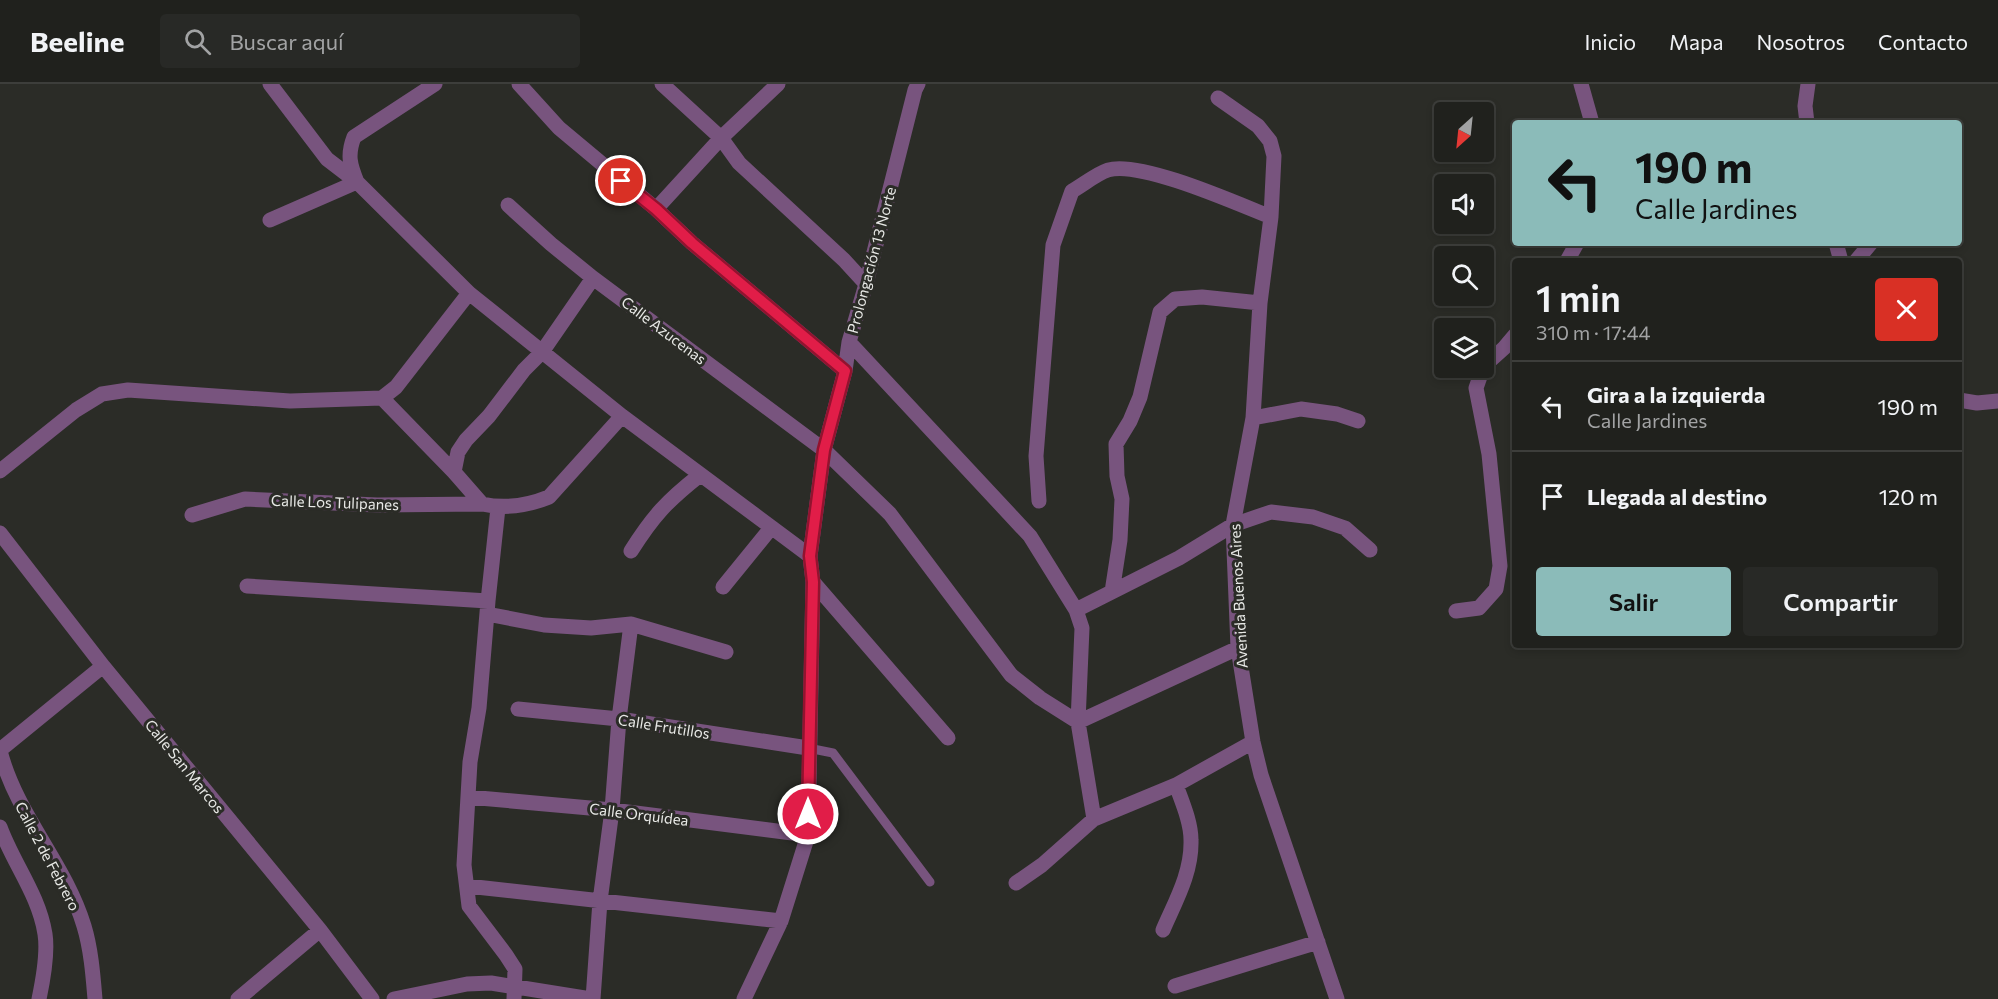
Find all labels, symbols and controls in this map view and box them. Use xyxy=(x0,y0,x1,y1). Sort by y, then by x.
search box xyxy=(160,14,580,68)
text: Beeline xyxy=(30,24,124,58)
icon: search xyxy=(181,25,214,58)
text: Buscar aquí xyxy=(229,28,344,55)
text: Inicio xyxy=(1584,29,1636,54)
text: Mapa xyxy=(1669,29,1723,54)
text: Nosotros xyxy=(1756,29,1845,54)
text: Contacto xyxy=(1878,29,1968,54)
north arrow xyxy=(1434,102,1494,162)
map controls xyxy=(1434,102,1494,378)
text: 190 m xyxy=(1635,140,1753,192)
icon: left xyxy=(1536,144,1614,222)
pin xyxy=(595,155,646,206)
icon: arrive xyxy=(604,164,637,197)
button: sound xyxy=(1434,174,1494,234)
street label: Prolongación 13 Norte xyxy=(843,185,899,335)
text: Calle Jardines xyxy=(1635,192,1798,225)
button: search xyxy=(1434,246,1494,306)
text: 1 min xyxy=(1536,275,1621,319)
button: close xyxy=(1875,278,1938,341)
street label: Calle Azucenas xyxy=(618,292,710,368)
button: layers xyxy=(1434,318,1494,378)
text: 310 m · 17:44 xyxy=(1536,320,1651,344)
text: Gira a la izquierda xyxy=(1587,381,1765,408)
icon: left xyxy=(1536,390,1569,423)
text: 190 m xyxy=(1877,393,1938,420)
text: Calle Jardines xyxy=(1587,408,1707,432)
icon: arrive xyxy=(1536,480,1569,513)
text: Llegada al destino xyxy=(1587,483,1767,510)
text: 120 m xyxy=(1879,483,1938,510)
street label: Calle Los Tulipanes xyxy=(271,491,399,513)
street label: Avenida Buenos Aires xyxy=(1225,523,1251,669)
button: Salir xyxy=(1536,567,1731,636)
button: Compartir xyxy=(1743,567,1938,636)
street label: Calle Frutillos xyxy=(617,710,711,742)
street label: Calle San Marcos xyxy=(142,715,228,817)
position arrow xyxy=(776,782,840,846)
street label: Calle 2 de Febrero xyxy=(12,799,84,913)
street label: Calle Orquídea xyxy=(588,799,690,829)

